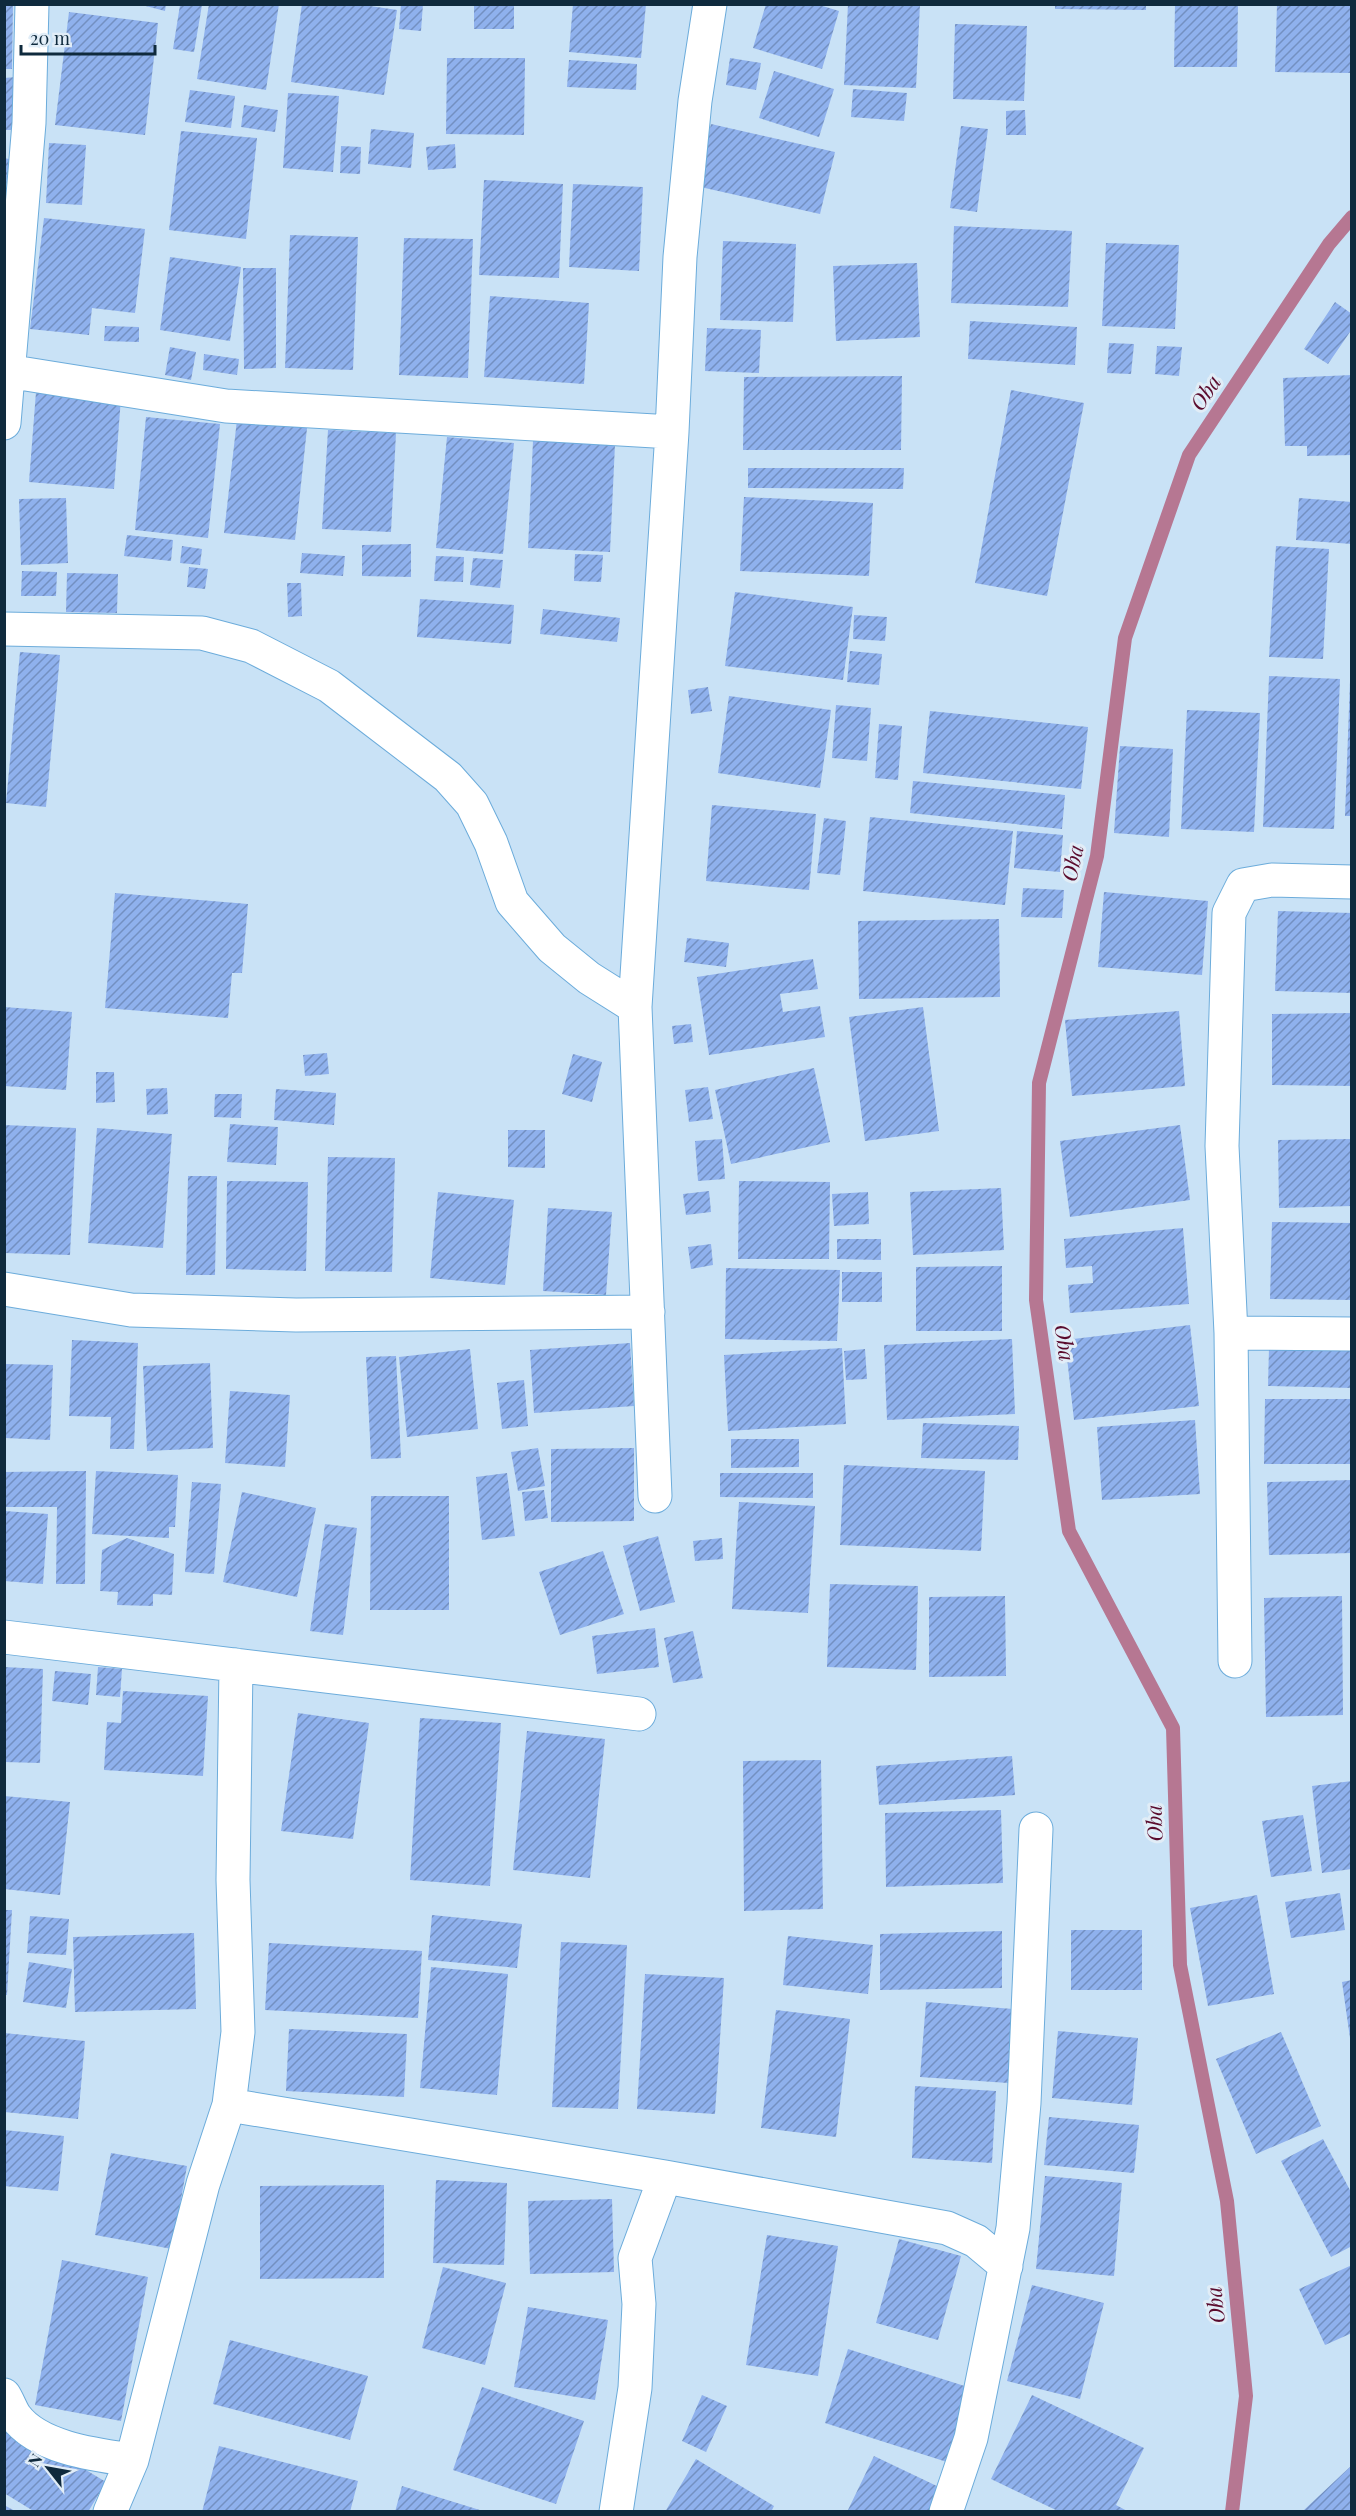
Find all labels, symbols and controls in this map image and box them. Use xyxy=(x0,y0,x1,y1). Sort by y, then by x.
scale bar xyxy=(21,18,154,56)
text: 20 m xyxy=(30,26,70,50)
water label: Oba xyxy=(1182,369,1226,415)
water label: Oba xyxy=(1054,842,1089,884)
water label: Oba xyxy=(1050,1323,1082,1363)
water label: Oba xyxy=(1138,1804,1168,1842)
water label: Oba xyxy=(1198,2285,1230,2325)
north arrow xyxy=(18,2438,78,2498)
text: N xyxy=(23,2449,47,2470)

